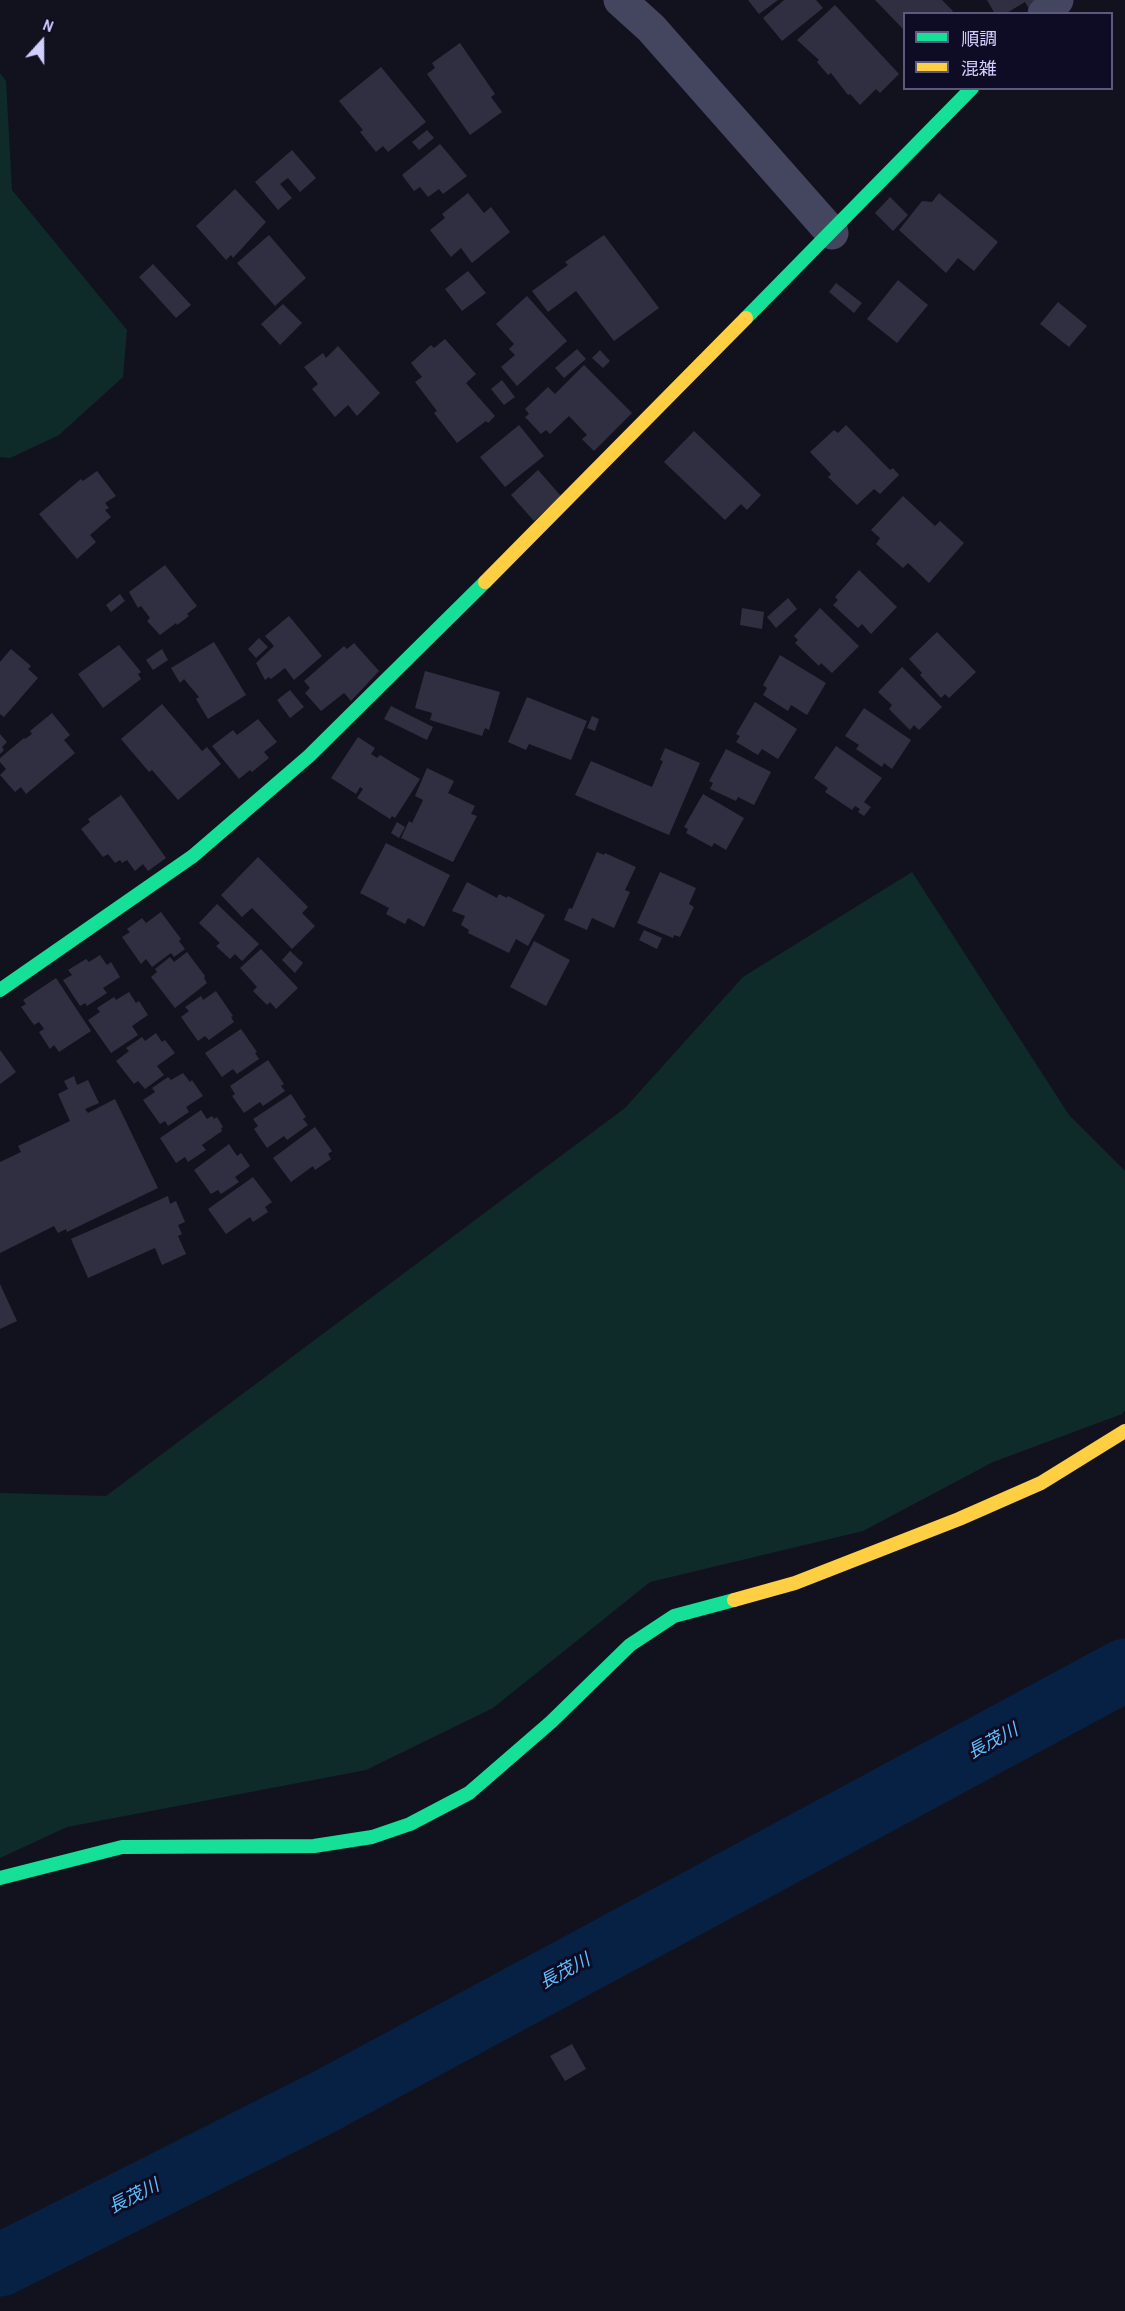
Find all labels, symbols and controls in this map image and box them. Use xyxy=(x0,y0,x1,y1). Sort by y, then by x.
north arrow xyxy=(12,12,72,72)
legend xyxy=(903,12,1113,90)
text: N xyxy=(40,13,57,37)
text: 順調 xyxy=(961,26,997,51)
text: 混雑 xyxy=(961,56,997,81)
water label: 長茂川 xyxy=(964,1720,1022,1764)
water label: 長茂川 xyxy=(536,1950,594,1994)
water label: 長茂川 xyxy=(105,2175,163,2219)

